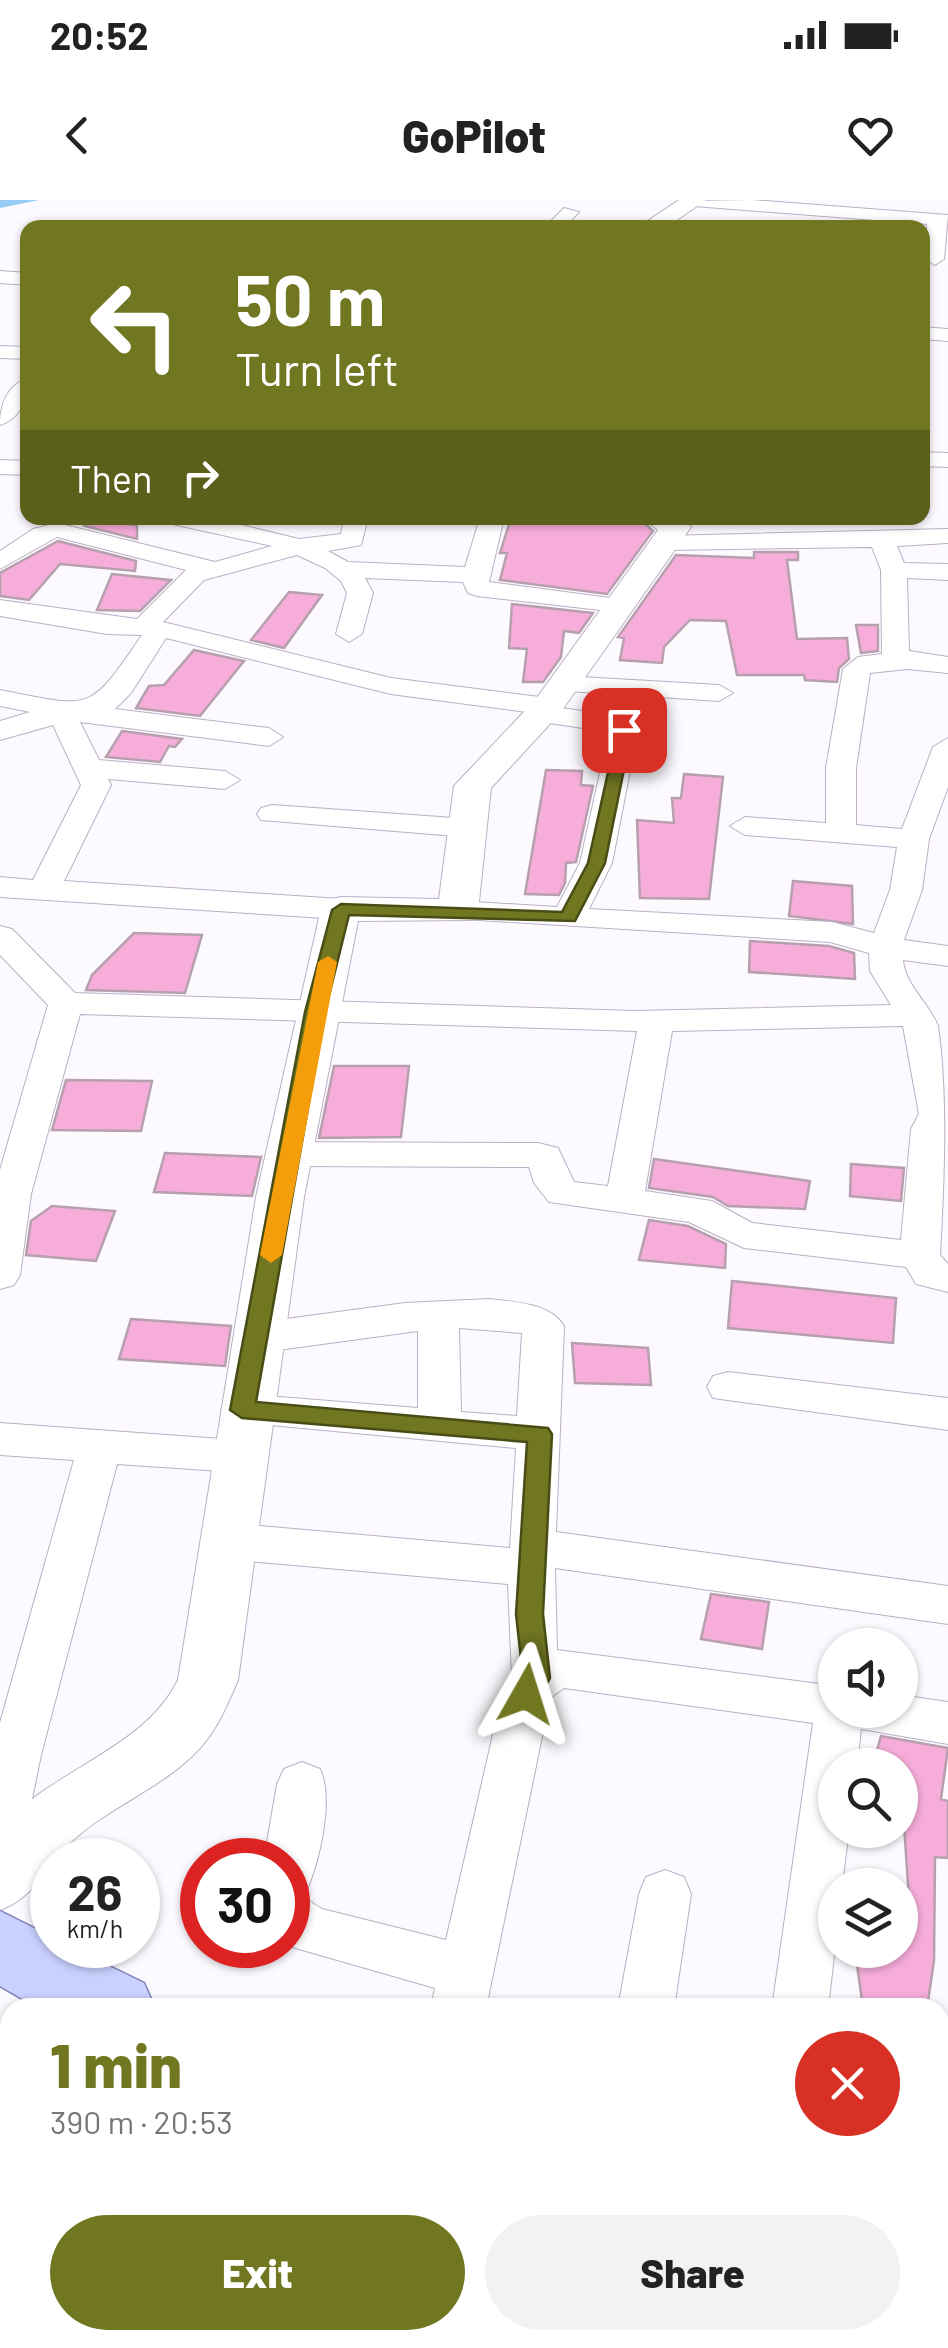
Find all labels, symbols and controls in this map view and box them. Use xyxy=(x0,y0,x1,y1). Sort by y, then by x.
text: 20:52 xyxy=(50,12,149,58)
icon: back xyxy=(50,108,105,163)
text: GoPilot xyxy=(402,108,546,162)
icon: heart xyxy=(843,108,898,163)
text: 50 m xyxy=(235,256,385,340)
icon: left xyxy=(70,260,200,390)
text: Turn left xyxy=(235,341,399,395)
icon: right xyxy=(173,450,228,505)
text: Then xyxy=(70,455,153,501)
pin xyxy=(582,688,667,773)
icon: arrive xyxy=(597,703,652,758)
map controls xyxy=(818,1628,918,1968)
button: sound xyxy=(818,1628,918,1728)
position arrow xyxy=(474,1642,578,1746)
button: search xyxy=(818,1748,918,1848)
speed limit sign: 30 xyxy=(180,1838,310,1968)
text: 26 xyxy=(68,1861,122,1921)
button: layers xyxy=(818,1868,918,1968)
text: km/h xyxy=(67,1913,123,1943)
text: 1 min xyxy=(50,2028,182,2100)
button: close xyxy=(795,2031,900,2136)
text: 390 m · 20:53 xyxy=(50,2102,233,2140)
button: Exit xyxy=(50,2215,465,2330)
button: Share xyxy=(485,2215,900,2330)

